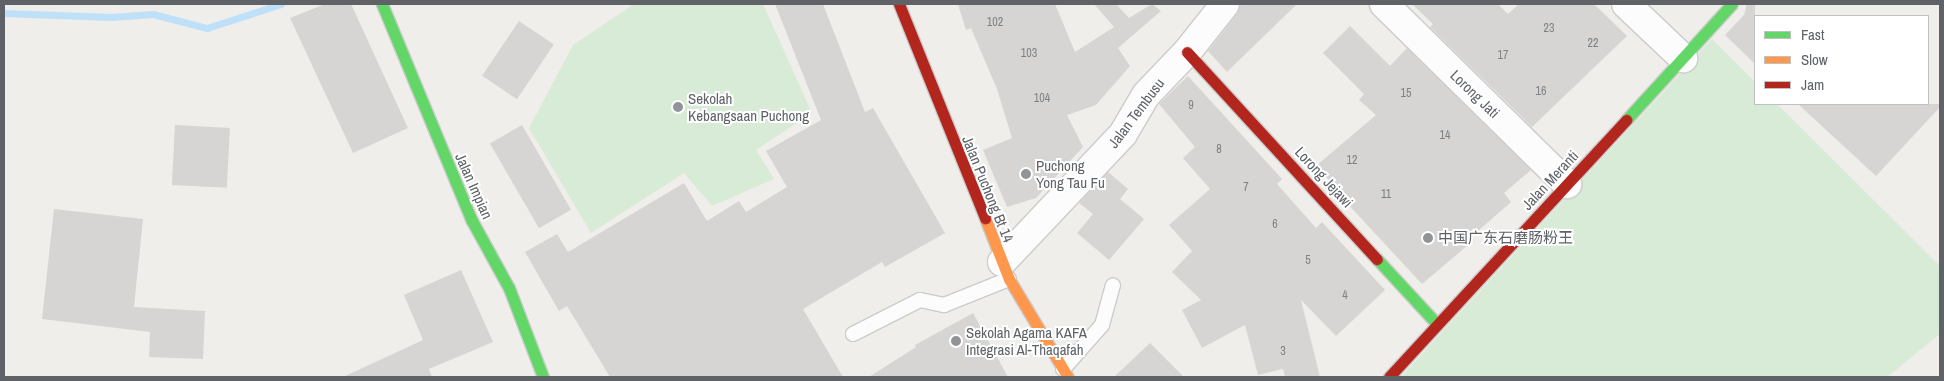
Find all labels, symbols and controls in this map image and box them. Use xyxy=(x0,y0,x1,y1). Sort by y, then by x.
legend xyxy=(1754,15,1929,105)
house number: 102 xyxy=(987,16,1003,30)
house number: 23 xyxy=(1544,22,1554,36)
text: Fast xyxy=(1801,24,1824,45)
house number: 22 xyxy=(1588,37,1598,51)
house number: 103 xyxy=(1021,47,1037,61)
house number: 17 xyxy=(1498,49,1508,63)
text: Slow xyxy=(1801,49,1828,70)
street label: Lorong Jati xyxy=(1447,66,1503,122)
text: Jam xyxy=(1801,74,1824,95)
street label: Jalan Tembusu xyxy=(1104,75,1168,151)
house number: 16 xyxy=(1536,85,1546,99)
house number: 15 xyxy=(1401,87,1411,101)
place label: Sekolah Kebangsaan Puchong xyxy=(688,89,809,124)
house number: 104 xyxy=(1034,92,1050,106)
house number: 9 xyxy=(1188,99,1194,113)
marker: Sekolah Kebangsaan Puchong xyxy=(672,101,684,113)
house number: 14 xyxy=(1440,129,1450,143)
street label: Jalan Puchong Bt 14 xyxy=(958,133,1018,245)
house number: 8 xyxy=(1216,143,1222,157)
street label: Lorong Jejawi xyxy=(1291,143,1357,211)
street label: Jalan Meranti xyxy=(1518,147,1582,213)
street label: Jalan Impian xyxy=(451,150,497,222)
house number: 12 xyxy=(1347,154,1357,168)
place label: Puchong Yong Tau Fu xyxy=(1036,156,1105,191)
marker: Puchong Yong Tau Fu xyxy=(1020,168,1032,180)
house number: 7 xyxy=(1243,181,1249,195)
house number: 11 xyxy=(1381,188,1391,202)
house number: 6 xyxy=(1272,218,1278,232)
place label: 中国广东石磨肠粉王 xyxy=(1438,229,1573,247)
marker: 中国广东石磨肠粉王 xyxy=(1422,232,1434,244)
house number: 5 xyxy=(1305,254,1311,268)
house number: 4 xyxy=(1342,289,1348,303)
place label: Sekolah Agama KAFA Integrasi Al-Thaqafah xyxy=(966,323,1088,358)
marker: Sekolah Agama KAFA Integrasi Al-Thaqafah xyxy=(950,335,962,347)
house number: 3 xyxy=(1280,345,1286,359)

